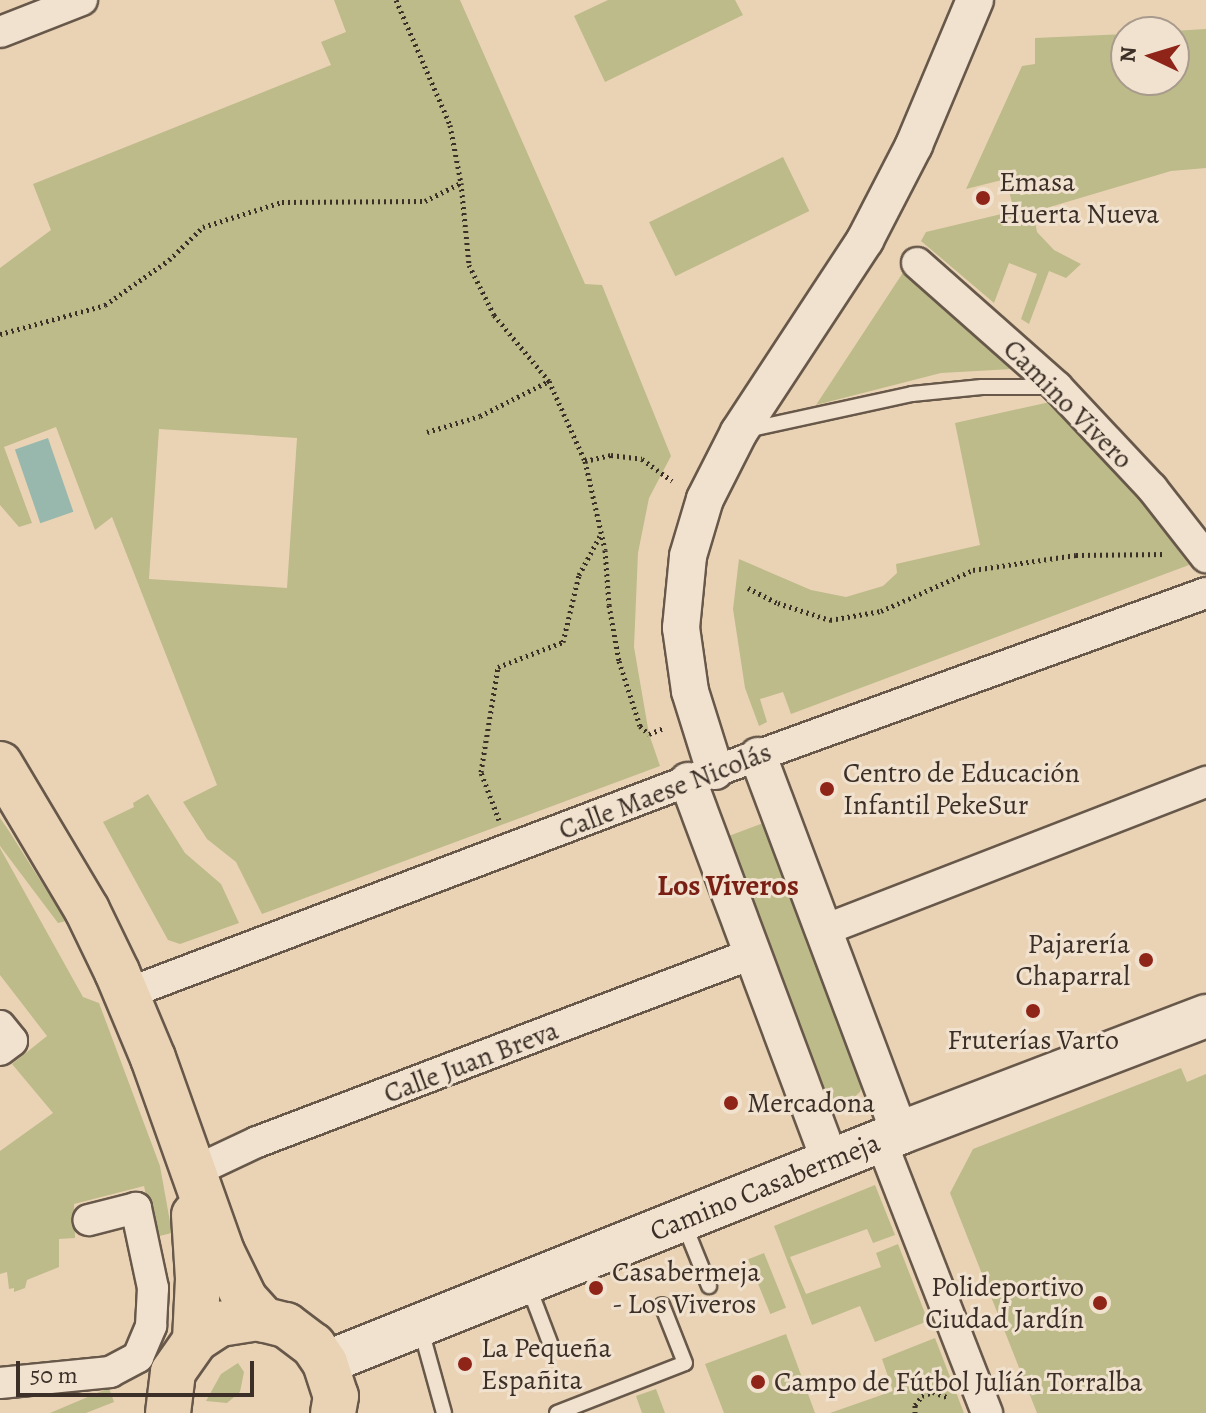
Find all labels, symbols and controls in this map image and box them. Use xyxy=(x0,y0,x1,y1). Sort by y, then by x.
north arrow xyxy=(1110,16,1190,96)
text: N xyxy=(1113,45,1144,64)
place label: Emasa Huerta Nueva xyxy=(999,165,1159,231)
marker: Emasa Huerta Nueva xyxy=(974,189,992,207)
street label: Camino Vivero xyxy=(996,332,1140,476)
street label: Calle Maese Nicolás xyxy=(554,735,776,847)
place label: Centro de Educación Infantil PekeSur xyxy=(843,756,1080,822)
marker: Centro de Educación Infantil PekeSur xyxy=(818,780,836,798)
district label: Los Viveros xyxy=(657,867,799,903)
place label: Pajarería Chaparral xyxy=(1016,927,1130,993)
marker: Pajarería Chaparral xyxy=(1137,951,1155,969)
marker: Fruterías Varto xyxy=(1024,1002,1042,1020)
street label: Calle Juan Breva xyxy=(379,1013,563,1111)
place label: Fruterías Varto xyxy=(947,1023,1119,1057)
place label: Mercadona xyxy=(747,1086,875,1120)
marker: Mercadona xyxy=(722,1094,740,1112)
street label: Camino Casabermeja xyxy=(645,1126,885,1248)
place label: Casabermeja - Los Viveros xyxy=(612,1255,760,1321)
place label: Polideportivo Ciudad Jardín xyxy=(925,1270,1084,1336)
marker: Casabermeja - Los Viveros xyxy=(587,1279,605,1297)
marker: Polideportivo Ciudad Jardín xyxy=(1091,1294,1109,1312)
place label: La Pequeña Españita xyxy=(481,1331,611,1397)
scale bar xyxy=(20,1345,258,1395)
marker: La Pequeña Españita xyxy=(456,1355,474,1373)
text: 50 m xyxy=(30,1359,78,1391)
place label: Campo de Fútbol Julíán Torralba xyxy=(774,1365,1143,1399)
marker: Campo de Fútbol Julíán Torralba xyxy=(749,1373,767,1391)

